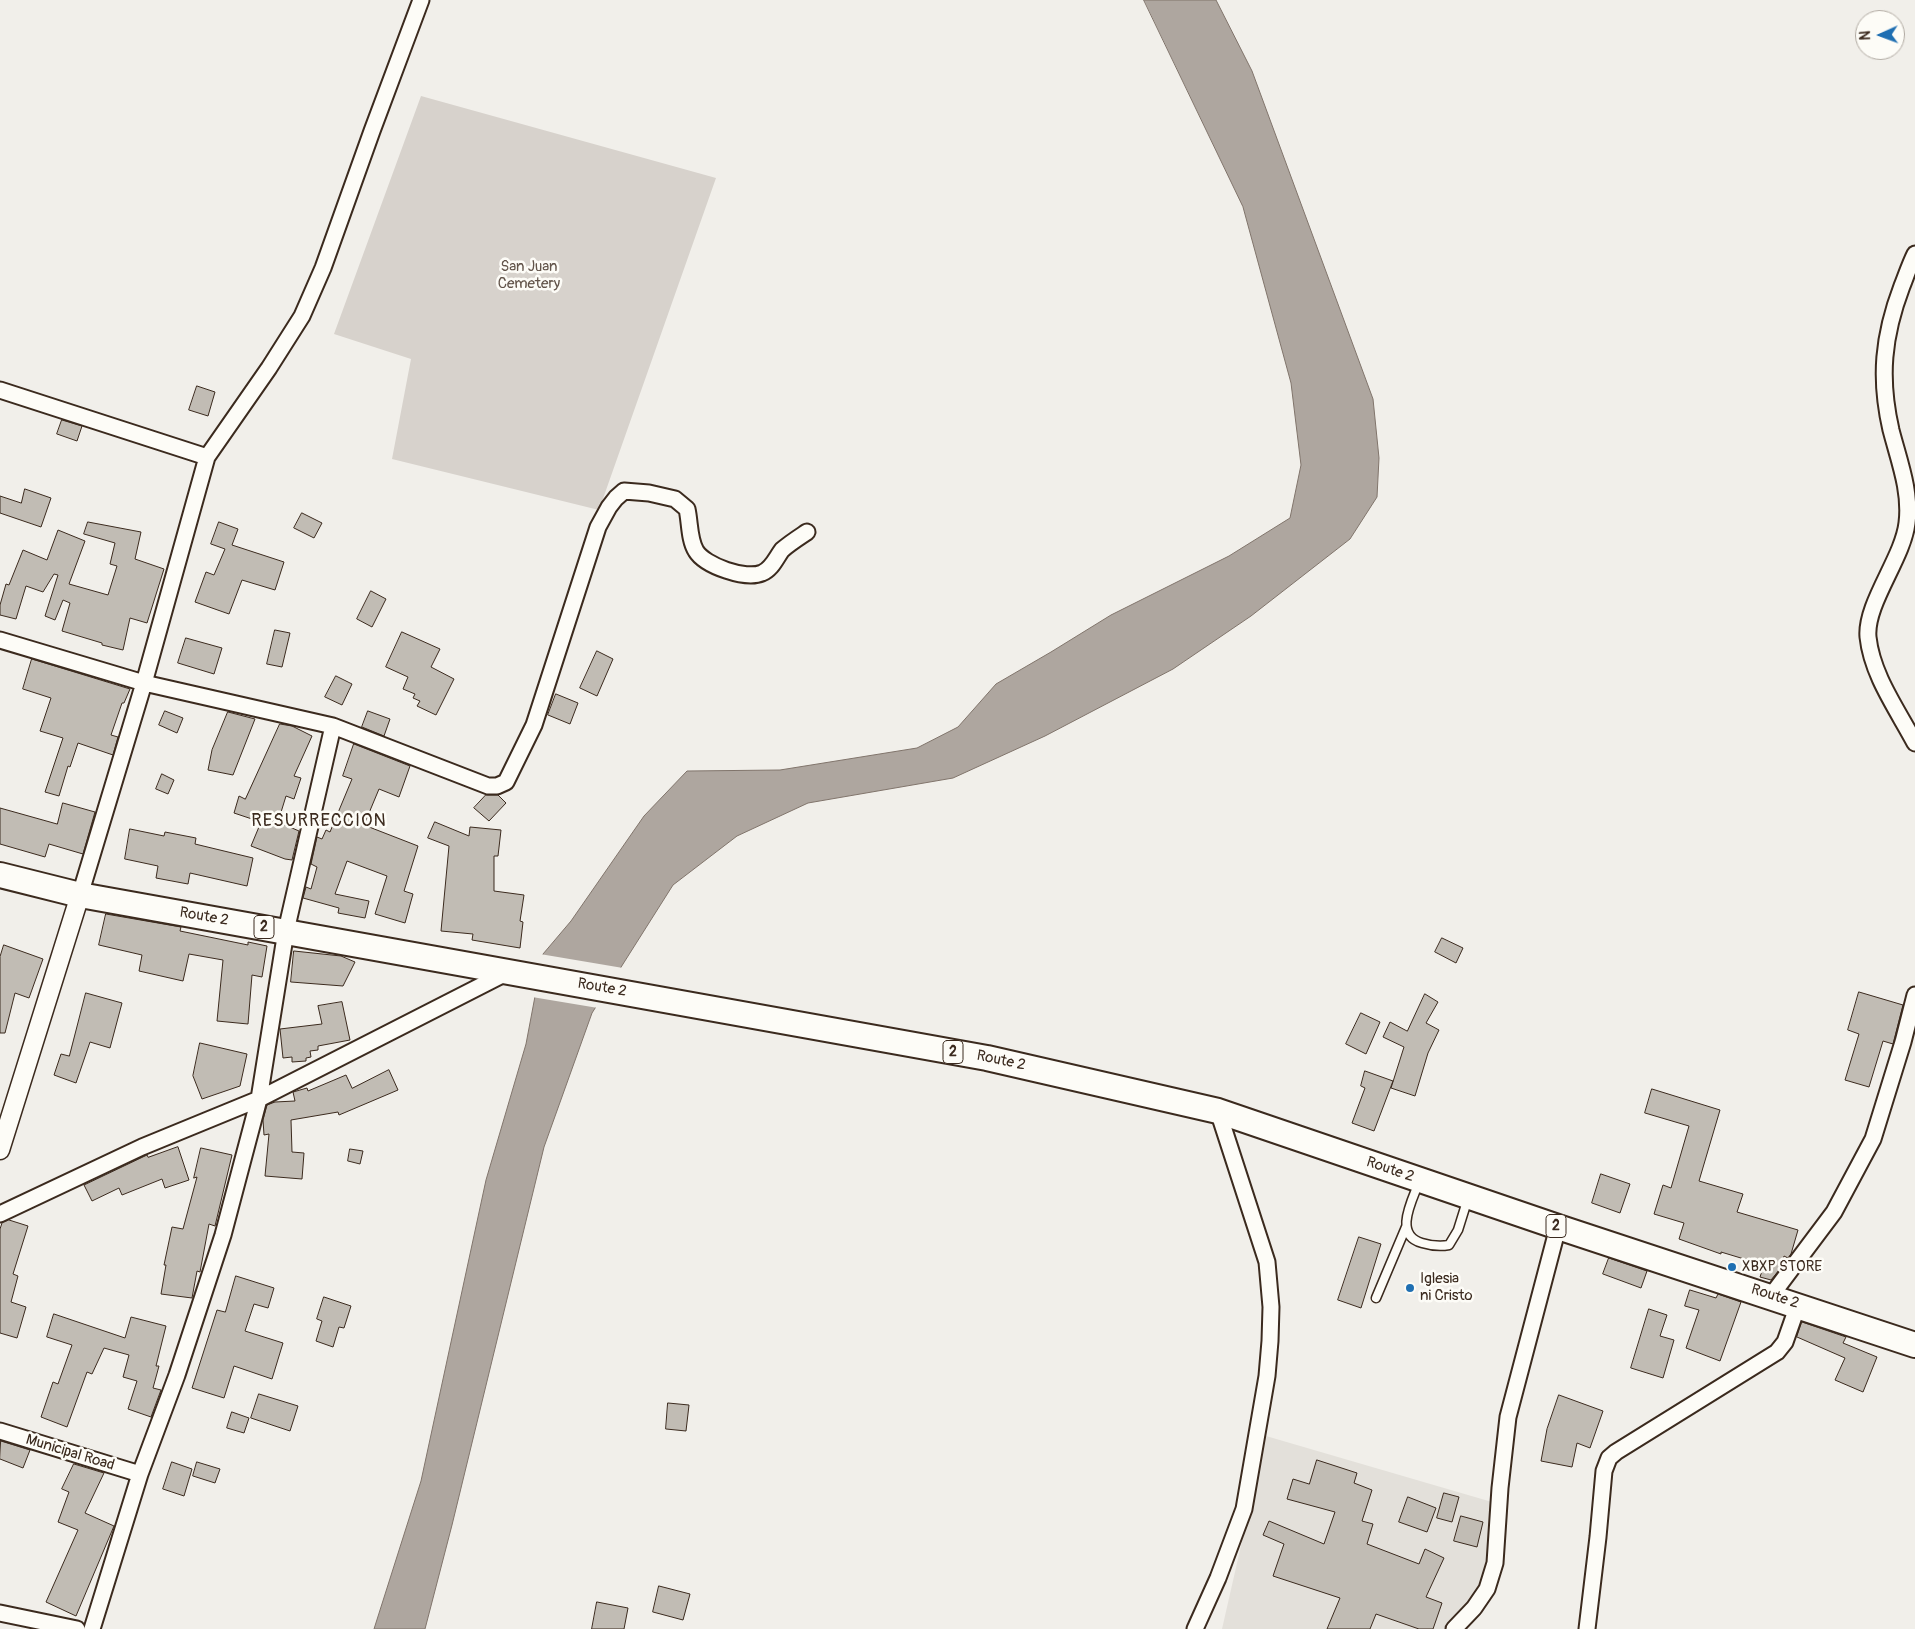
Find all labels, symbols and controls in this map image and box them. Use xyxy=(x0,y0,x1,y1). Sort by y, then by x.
north arrow xyxy=(1855,10,1905,60)
text: N xyxy=(1857,30,1874,41)
park label: San Juan Cemetery xyxy=(498,258,560,293)
district label: RESURRECCION xyxy=(250,810,388,832)
street label: Route 2 xyxy=(178,904,230,930)
road number: 2 xyxy=(254,916,274,939)
street label: Route 2 xyxy=(576,975,628,1001)
road number: 2 xyxy=(943,1040,963,1064)
street label: Route 2 xyxy=(975,1047,1027,1075)
street label: Route 2 xyxy=(1364,1153,1416,1187)
road number: 2 xyxy=(1546,1214,1566,1238)
place label: XBXP STORE xyxy=(1742,1258,1822,1276)
marker: XBXP STORE xyxy=(1726,1261,1738,1273)
place label: Iglesia ni Cristo xyxy=(1420,1270,1472,1305)
street label: Route 2 xyxy=(1749,1281,1801,1313)
marker: Iglesia ni Cristo xyxy=(1404,1282,1416,1294)
street label: Municipal Road xyxy=(24,1431,116,1475)

